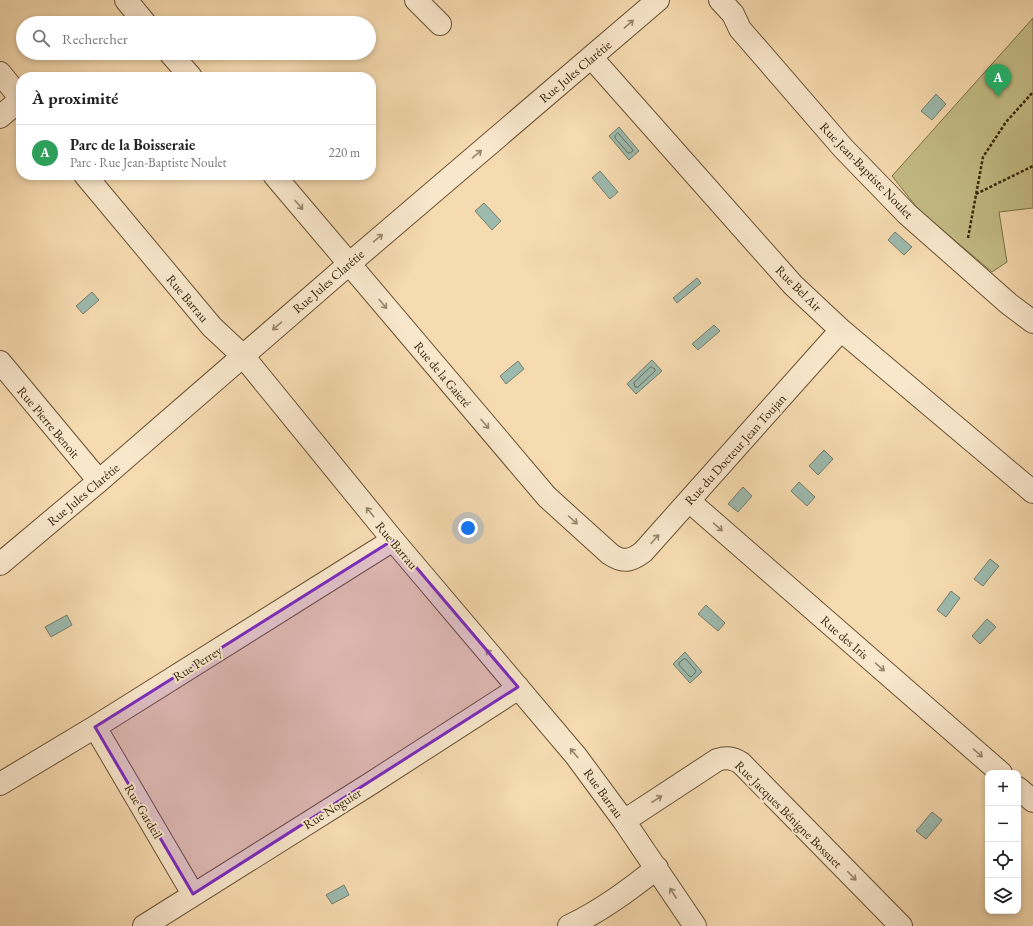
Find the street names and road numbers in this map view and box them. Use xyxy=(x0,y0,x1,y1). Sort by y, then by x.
street label: Rue Jules Clarétie xyxy=(536,36,615,107)
street label: Rue Jean-Baptiste Noulet xyxy=(816,119,917,222)
street label: Rue Jules Clarétie xyxy=(289,246,368,317)
street label: Rue Bel Air xyxy=(772,262,826,316)
street label: Rue Barrau xyxy=(163,271,213,326)
street label: Rue de la Gaieté xyxy=(410,338,475,411)
street label: Rue Pierre Benoit xyxy=(14,383,84,462)
street label: Rue du Docteur Jean Toujan xyxy=(681,390,790,509)
street label: Rue Jules Clarétie xyxy=(44,459,123,530)
street label: Rue Barrau xyxy=(372,518,422,573)
street label: Rue des Iris xyxy=(817,612,872,663)
street label: Rue Perrey xyxy=(170,642,225,685)
street label: Rue Jacques Bénigne Bossuet xyxy=(731,757,846,872)
street label: Rue Barrau xyxy=(580,765,627,822)
street label: Rue Gardeil xyxy=(121,781,167,842)
street label: Rue Noguier xyxy=(300,783,365,833)

